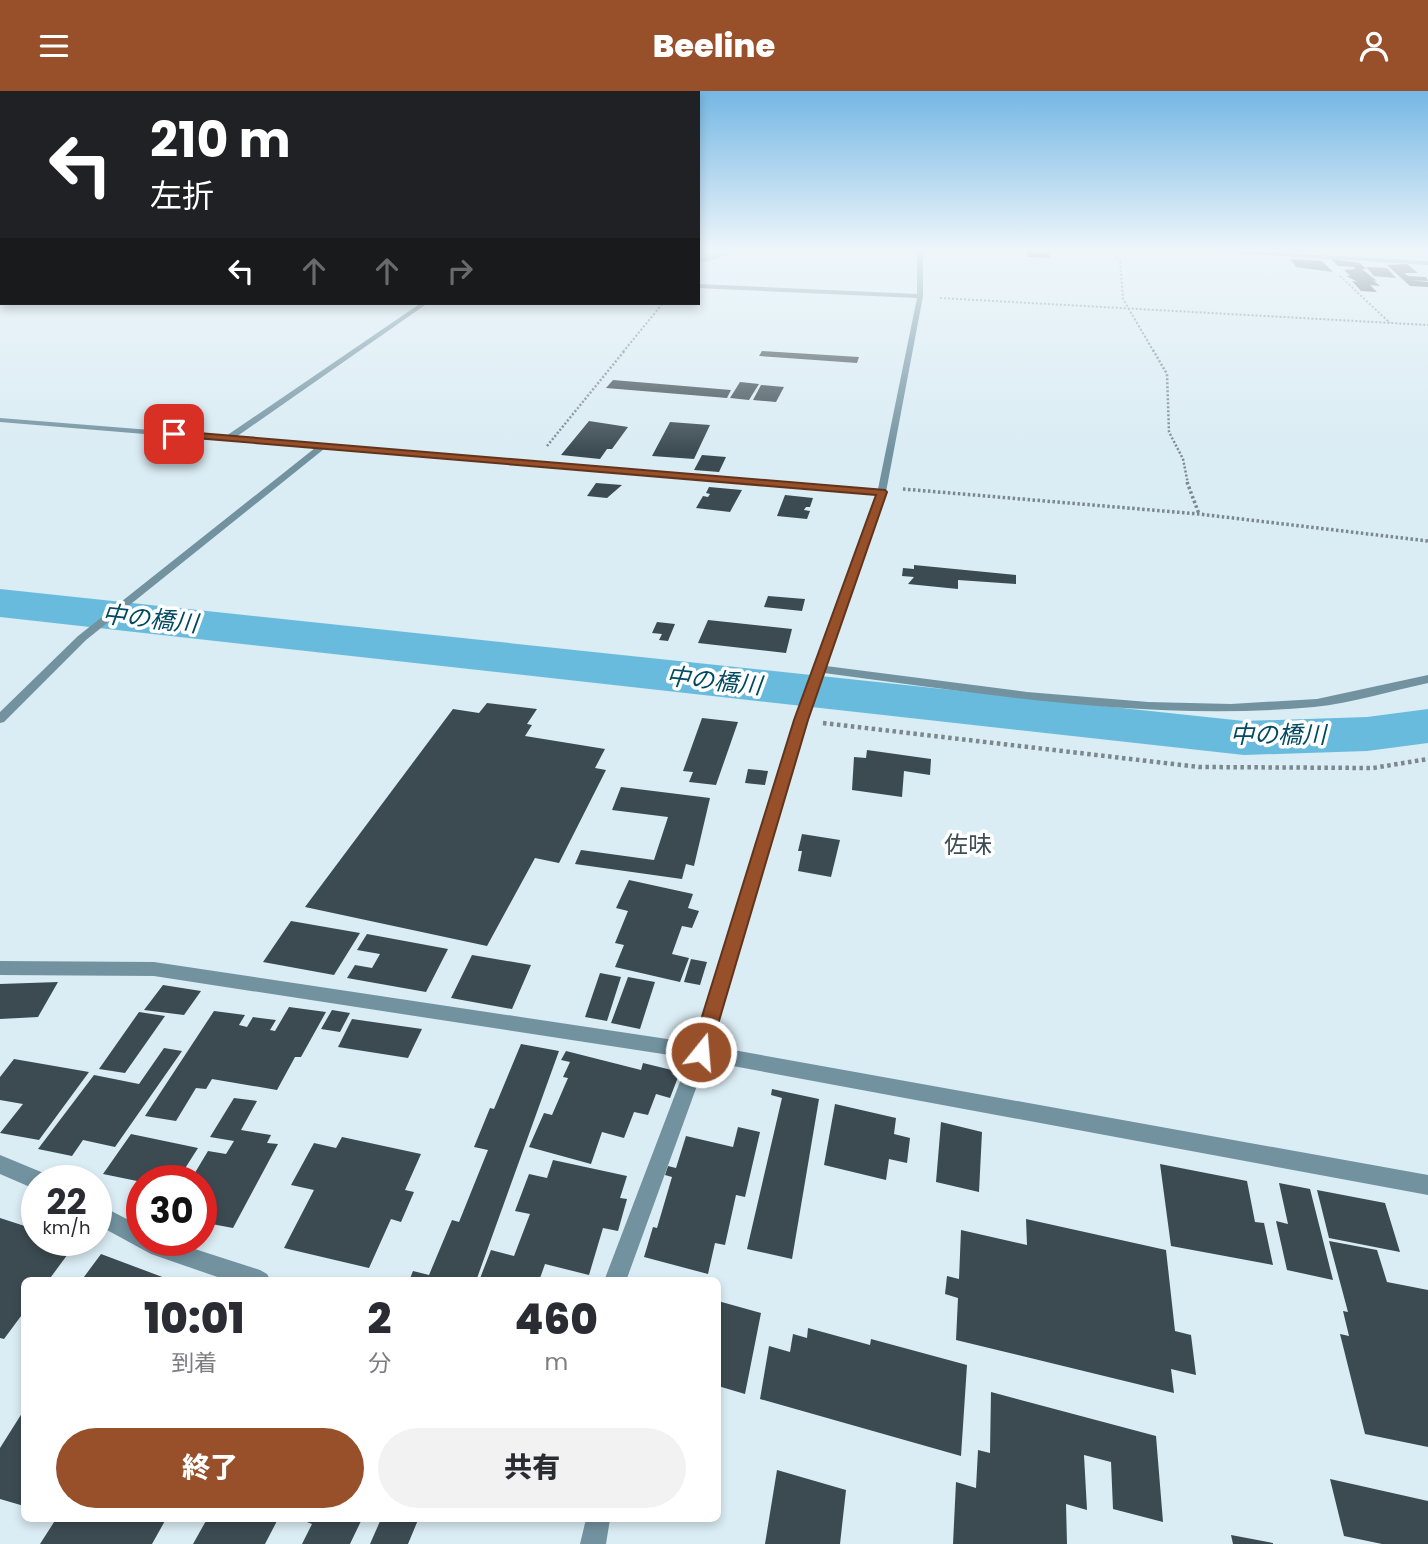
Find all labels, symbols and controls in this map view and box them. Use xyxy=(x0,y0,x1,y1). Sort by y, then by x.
text: Beeline xyxy=(653,23,775,68)
icon: menu xyxy=(35,27,73,65)
icon: person xyxy=(1355,27,1393,65)
text: 210 m xyxy=(150,106,291,174)
icon: left xyxy=(35,119,126,210)
text: 左折 xyxy=(150,173,214,218)
icon: left xyxy=(222,252,260,290)
icon: ahead xyxy=(295,252,333,290)
icon: ahead xyxy=(368,252,406,290)
icon: right xyxy=(441,252,479,290)
pin xyxy=(144,404,204,464)
icon: arrive xyxy=(155,415,193,453)
water label: 中の橋川 xyxy=(101,597,202,640)
water label: 中の橋川 xyxy=(665,659,766,702)
water label: 中の橋川 xyxy=(1230,718,1329,751)
district label: 佐味 xyxy=(944,828,992,861)
position arrow xyxy=(664,1015,738,1089)
speed limit sign: 30 xyxy=(126,1165,217,1256)
text: 22 xyxy=(47,1177,86,1226)
text: km/h xyxy=(43,1215,90,1240)
text: 10:01 xyxy=(144,1289,244,1348)
text: 2 xyxy=(368,1289,391,1348)
text: 460 xyxy=(515,1290,598,1349)
text: m xyxy=(544,1346,568,1378)
text: 到着 xyxy=(171,1347,217,1379)
text: 分 xyxy=(368,1347,391,1379)
button: 終了 xyxy=(56,1428,364,1508)
button: 共有 xyxy=(378,1428,686,1508)

